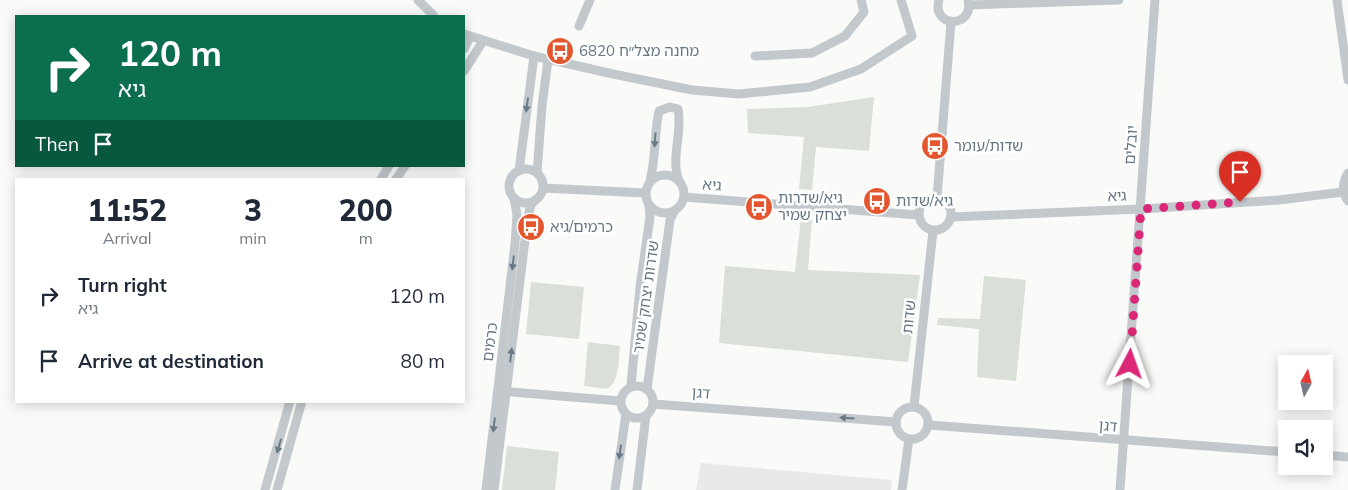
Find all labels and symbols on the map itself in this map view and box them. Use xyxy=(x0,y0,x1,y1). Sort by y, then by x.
bus stop icon: מחנה מצל״ח 6820 xyxy=(545,36,575,66)
place label: מחנה מצל״ח 6820 xyxy=(579,41,699,60)
one-way arrow xyxy=(523,97,531,113)
street label: יובלים xyxy=(1120,125,1141,165)
bus stop icon: שדות/עומר xyxy=(920,131,950,161)
one-way arrow xyxy=(650,133,658,149)
place label: שדות/עומר xyxy=(954,136,1023,155)
pin xyxy=(1219,151,1261,202)
street label: גיא xyxy=(702,174,723,195)
bus stop icon: גיא/שדות xyxy=(862,186,892,216)
street label: גיא xyxy=(1107,186,1127,205)
place label: גיא/שדרות יצחק שמיר xyxy=(778,188,847,224)
place label: גיא/שדות xyxy=(896,191,954,210)
bus stop icon: גיא/שדרות יצחק שמיר xyxy=(744,192,774,222)
bus stop icon: כרמים/גיא xyxy=(516,212,546,242)
place label: כרמים/גיא xyxy=(550,217,613,236)
street label: שדרות יצחק שמיר xyxy=(628,239,663,355)
one-way arrow xyxy=(509,256,517,272)
street label: שדות xyxy=(897,299,920,335)
street label: כרמים xyxy=(478,321,501,363)
position arrow xyxy=(1103,337,1155,389)
one-way arrow xyxy=(507,346,515,362)
north arrow xyxy=(1278,355,1332,410)
street label: דגן xyxy=(691,382,711,403)
one-way arrow xyxy=(839,414,855,422)
street label: דגן xyxy=(1098,415,1118,436)
one-way arrow xyxy=(490,417,498,433)
one-way arrow xyxy=(274,439,282,454)
one-way arrow xyxy=(616,444,624,460)

